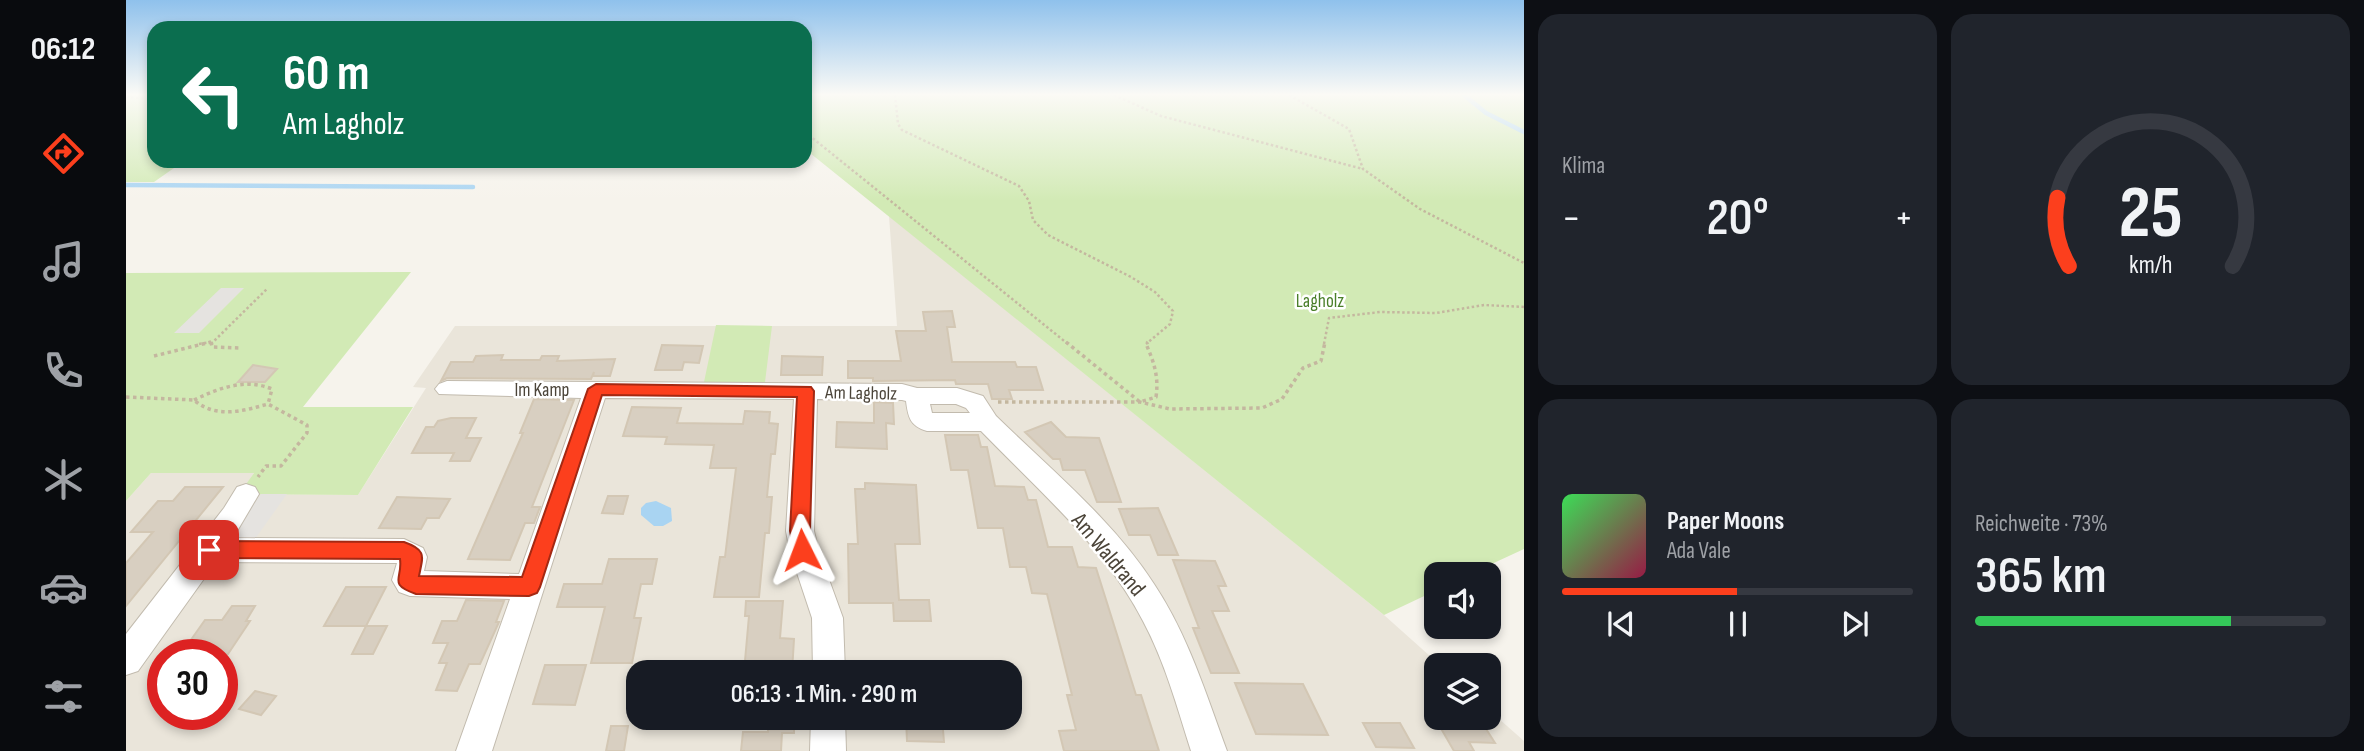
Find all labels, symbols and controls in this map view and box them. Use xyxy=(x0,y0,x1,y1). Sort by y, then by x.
text: 06:12 xyxy=(31,30,95,69)
text: 60 m xyxy=(283,45,370,104)
icon: left xyxy=(168,49,259,140)
text: Am Lagholz xyxy=(283,105,404,144)
icon: directions xyxy=(39,129,88,178)
text: Klima xyxy=(1562,152,1605,180)
text: 25 xyxy=(2119,170,2182,258)
text: 20° xyxy=(1706,187,1769,250)
text: − xyxy=(1562,196,1581,241)
text: + xyxy=(1894,196,1913,241)
icon: music xyxy=(39,237,88,286)
text: km/h xyxy=(2129,249,2172,280)
park label: Lagholz xyxy=(1296,290,1344,313)
icon: phone xyxy=(39,346,88,395)
street label: Im Kamp xyxy=(515,379,569,402)
street label: Am Lagholz xyxy=(824,381,897,406)
icon: climate xyxy=(39,455,88,504)
street label: Am Waldrand xyxy=(1065,506,1151,602)
text: Paper Moons xyxy=(1667,506,1784,537)
text: Reichweite · 73% xyxy=(1975,510,2108,538)
position arrow xyxy=(765,513,839,587)
pin xyxy=(179,520,239,580)
icon: arrive xyxy=(190,531,228,569)
text: Ada Vale xyxy=(1667,537,1731,565)
text: 365 km xyxy=(1975,545,2107,608)
map controls xyxy=(1424,562,1501,730)
button: sound xyxy=(1424,562,1501,639)
icon: car xyxy=(39,563,88,612)
icon: previous xyxy=(1602,605,1640,643)
icon: pause xyxy=(1719,605,1757,643)
icon: next xyxy=(1836,605,1874,643)
speed limit sign: 30 xyxy=(147,639,238,730)
button: layers xyxy=(1424,653,1501,730)
icon: filters xyxy=(39,672,88,721)
text: 06:13 · 1 Min. · 290 m xyxy=(731,679,917,710)

